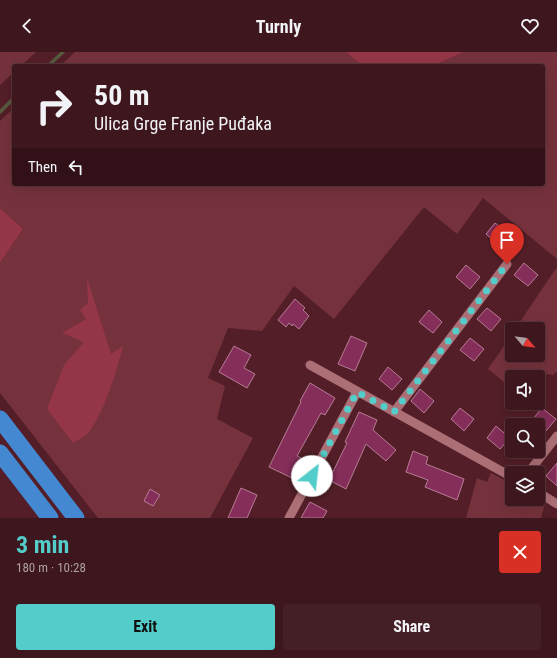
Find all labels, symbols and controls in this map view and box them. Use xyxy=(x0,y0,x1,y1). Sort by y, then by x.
icon: back xyxy=(16,15,38,37)
icon: heart xyxy=(519,15,541,37)
text: Turnly xyxy=(256,16,301,37)
text: 50 m xyxy=(94,79,150,112)
icon: right xyxy=(28,80,80,132)
text: Ulica Grge Franje Puđaka xyxy=(94,113,272,134)
icon: left xyxy=(65,156,87,178)
text: Then xyxy=(28,158,57,176)
pin xyxy=(490,223,524,264)
icon: arrive xyxy=(496,229,518,251)
north arrow xyxy=(505,322,545,362)
map controls xyxy=(505,322,545,506)
button: sound xyxy=(505,370,545,410)
button: search xyxy=(505,418,545,458)
position arrow xyxy=(291,455,333,497)
button: layers xyxy=(505,466,545,506)
text: 3 min xyxy=(16,531,69,559)
button: close xyxy=(499,531,541,573)
text: 180 m · 10:28 xyxy=(16,560,86,575)
button: Exit xyxy=(16,604,275,650)
button: Share xyxy=(283,604,541,650)

